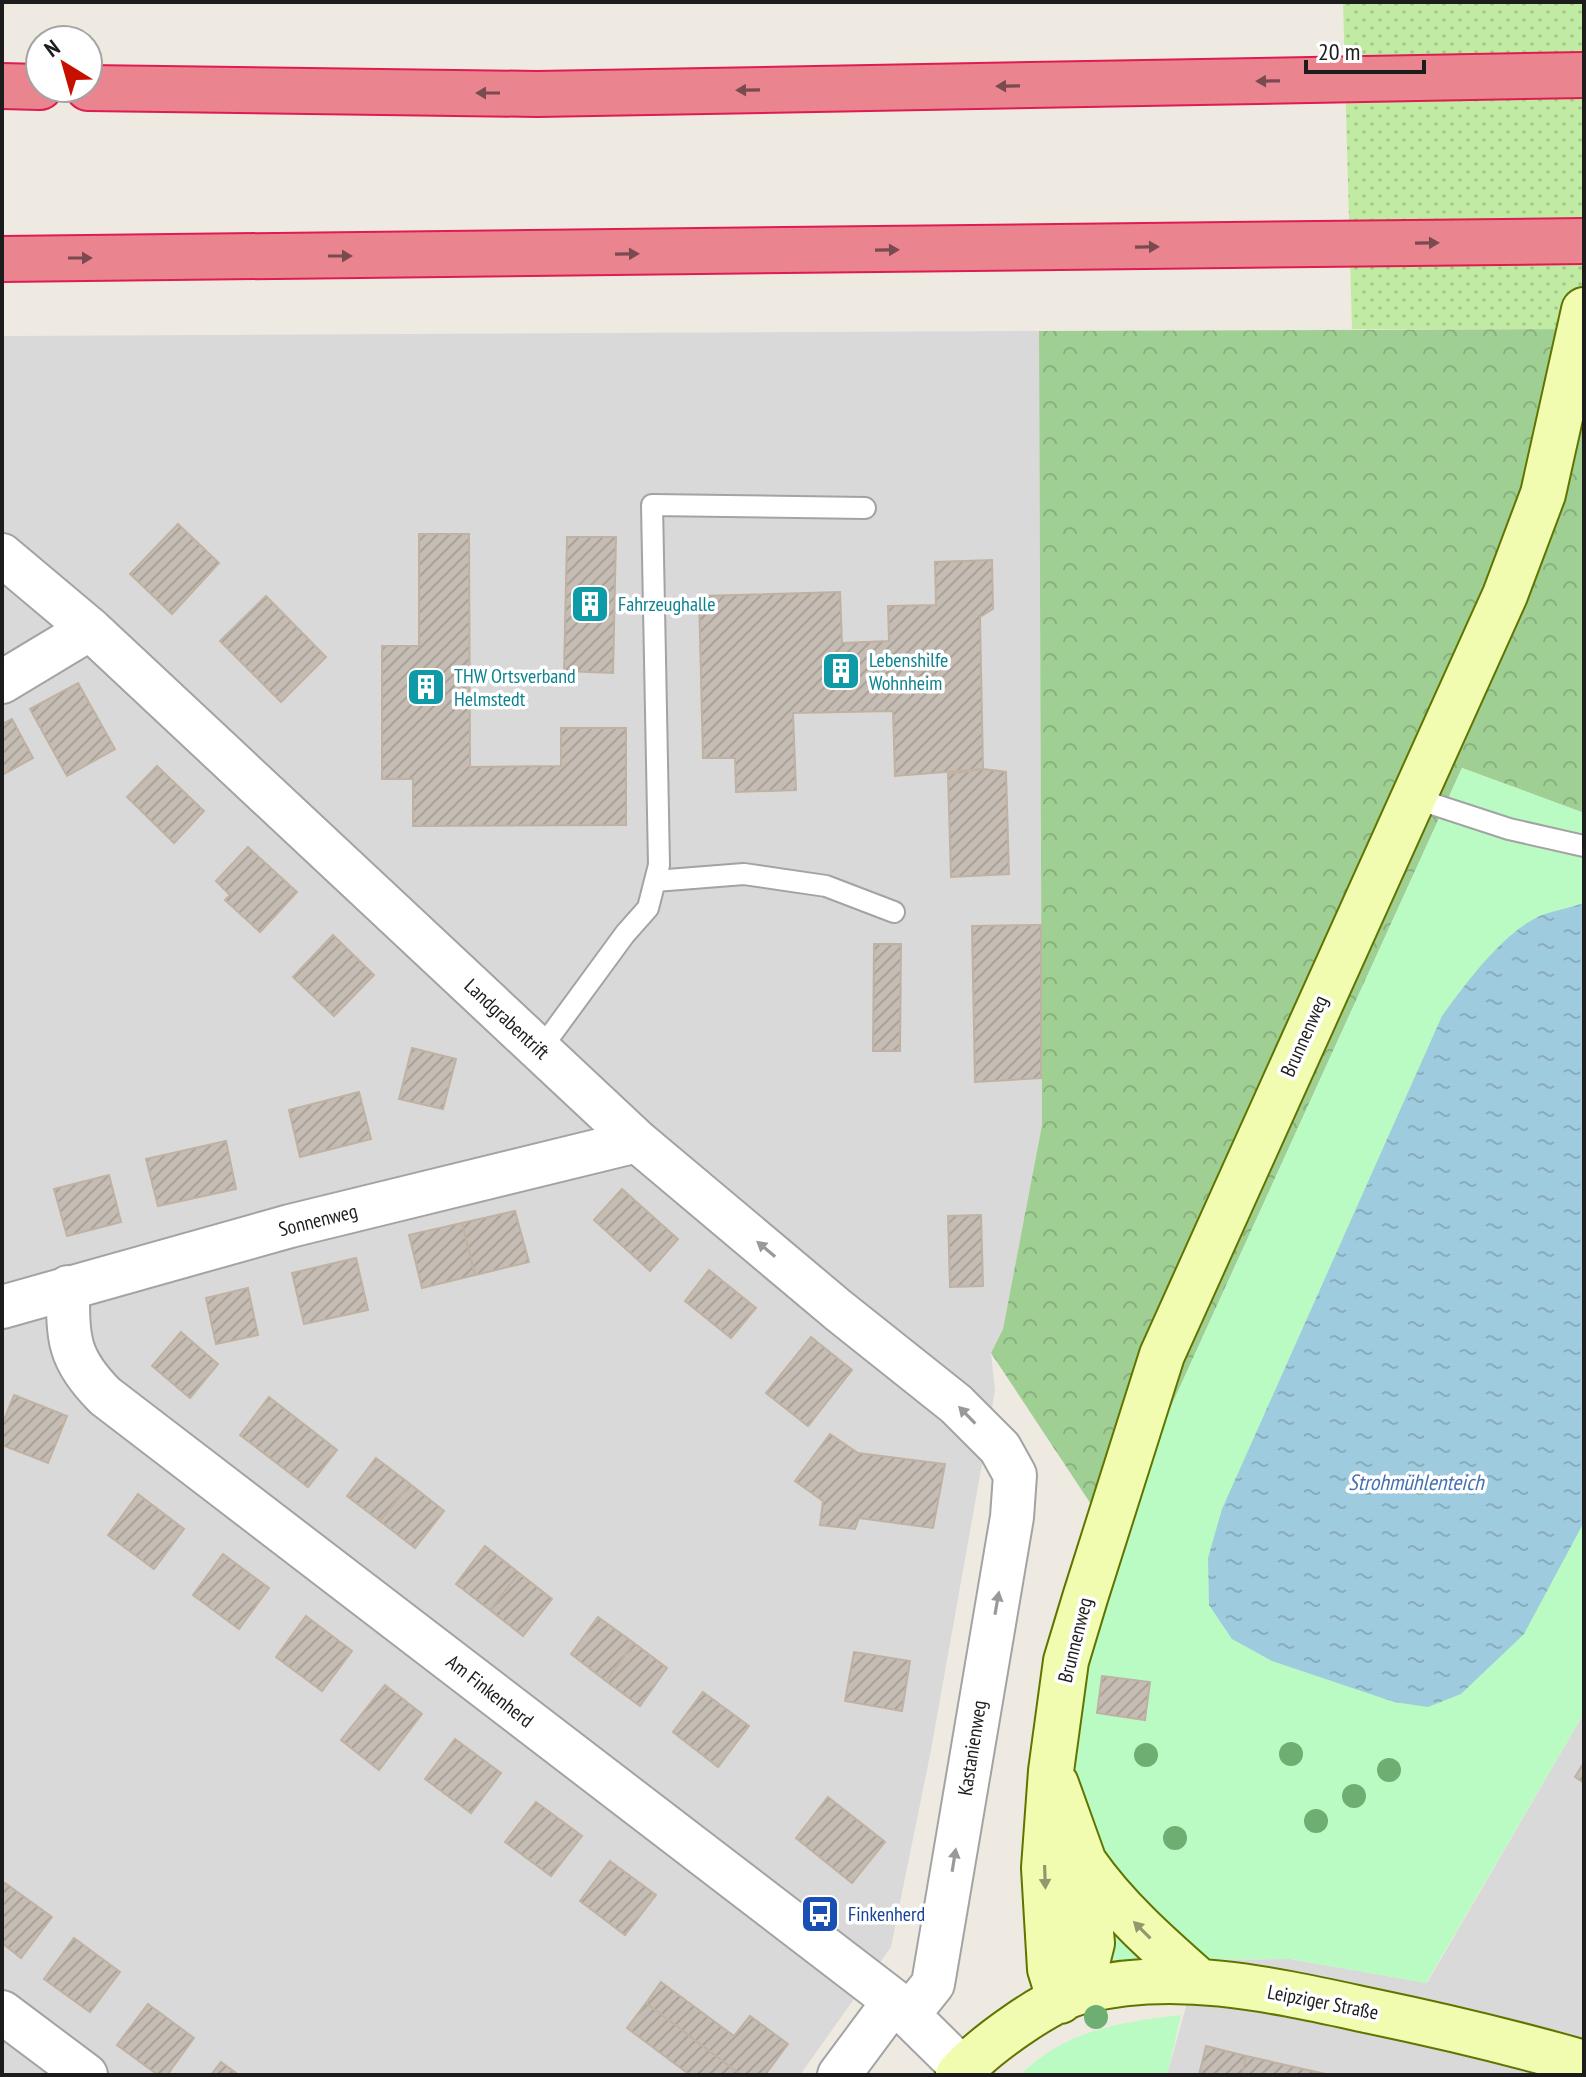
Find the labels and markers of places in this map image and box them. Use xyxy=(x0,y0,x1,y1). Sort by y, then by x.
building icon: Fahrzeughalle xyxy=(569,583,611,625)
place label: Fahrzeughalle xyxy=(618,591,715,617)
place label: Lebenshilfe Wohnheim xyxy=(869,647,948,696)
building icon: Lebenshilfe Wohnheim xyxy=(820,650,862,692)
place label: THW Ortsverband Helmstedt xyxy=(454,663,576,712)
building icon: THW Ortsverband Helmstedt xyxy=(405,666,447,708)
bus stop icon: Finkenherd xyxy=(799,1893,841,1935)
place label: Finkenherd xyxy=(848,1901,925,1927)

